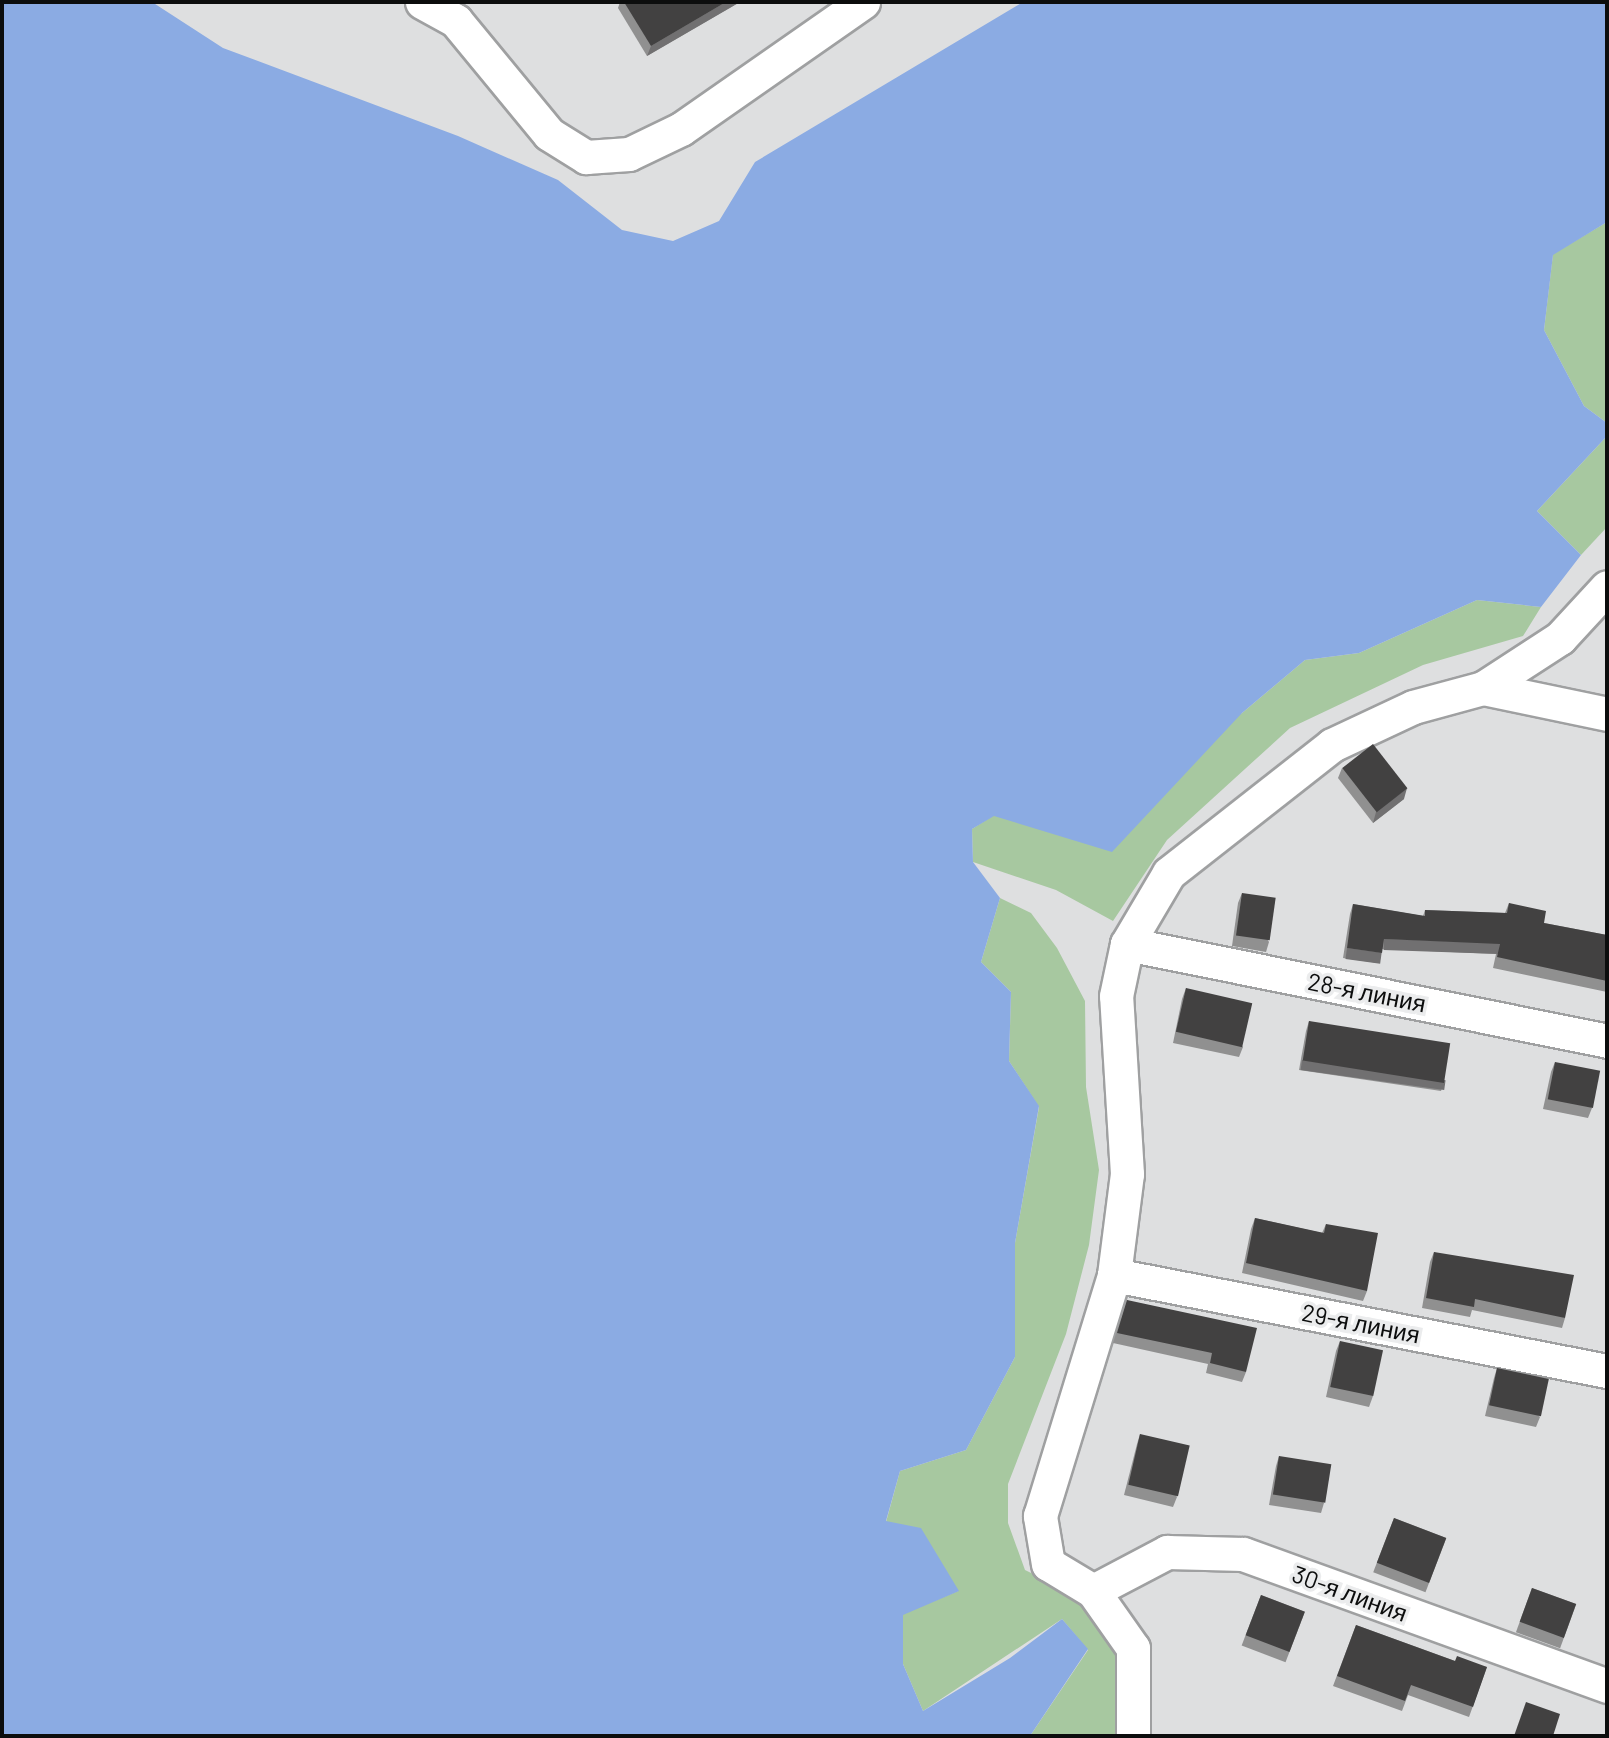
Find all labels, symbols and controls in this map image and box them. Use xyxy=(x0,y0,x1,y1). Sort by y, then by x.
street label: 28-я линия xyxy=(1306,966,1428,1018)
street label: 29-я линия xyxy=(1300,1297,1422,1349)
street label: 30-я линия xyxy=(1289,1559,1411,1627)

